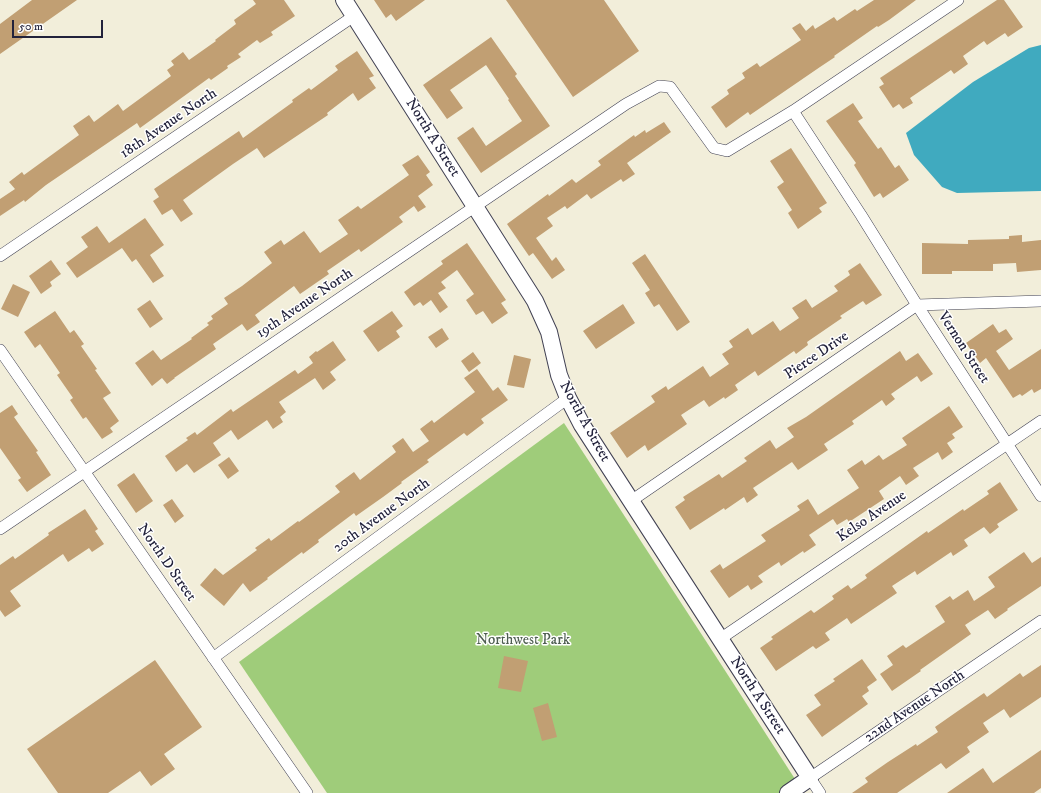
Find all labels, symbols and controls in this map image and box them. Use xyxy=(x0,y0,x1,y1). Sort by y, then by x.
scale bar xyxy=(14,12,105,38)
text: 50 m xyxy=(19,19,43,34)
street label: 18th Avenue North xyxy=(117,85,221,163)
street label: North A Street xyxy=(401,96,463,180)
street label: 19th Avenue North xyxy=(253,265,357,343)
street label: Vernon Street xyxy=(933,309,993,387)
street label: Pierce Drive xyxy=(781,328,853,384)
street label: North A Street xyxy=(555,379,613,465)
street label: 20th Avenue North xyxy=(330,475,434,557)
street label: Kelso Avenue xyxy=(834,487,910,547)
street label: North D Street xyxy=(133,521,199,605)
park label: Northwest Park xyxy=(476,632,570,650)
street label: North A Street xyxy=(725,654,789,738)
street label: 22nd Avenue North xyxy=(861,667,969,747)

